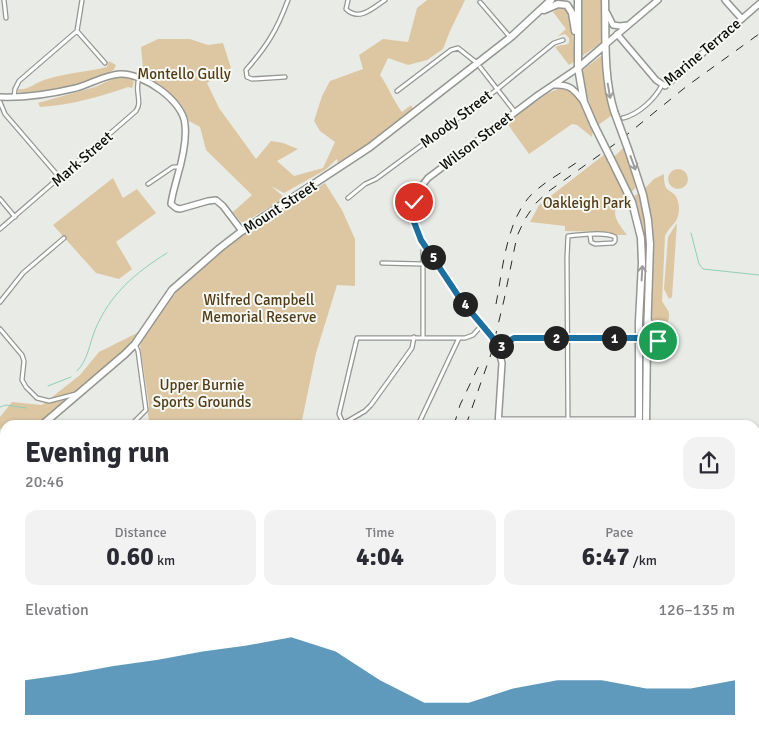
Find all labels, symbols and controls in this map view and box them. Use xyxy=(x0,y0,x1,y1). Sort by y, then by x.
street label: Marine Terrace xyxy=(660,15,744,89)
park label: Montello Gully xyxy=(137,65,231,83)
one-way arrow xyxy=(604,83,614,99)
street label: Moody Street xyxy=(417,86,495,152)
street label: Wilson Street xyxy=(436,108,516,174)
street label: Mark Street xyxy=(48,128,116,190)
one-way arrow xyxy=(629,155,638,171)
street label: Mount Street xyxy=(240,177,320,237)
pin xyxy=(393,181,435,223)
icon: check xyxy=(400,188,428,216)
park label: Oakleigh Park xyxy=(543,194,632,212)
pin: 5 xyxy=(420,244,446,270)
text: 5 xyxy=(430,249,437,266)
one-way arrow xyxy=(637,265,646,281)
park label: Wilfred Campbell Memorial Reserve xyxy=(201,291,317,326)
pin: 4 xyxy=(452,292,478,316)
text: 4 xyxy=(462,296,469,313)
pin xyxy=(637,320,679,362)
pin: 2 xyxy=(544,326,568,350)
pin: 1 xyxy=(602,326,626,350)
icon: arrive xyxy=(644,327,672,355)
text: 2 xyxy=(553,330,560,347)
text: 1 xyxy=(611,330,618,347)
pin: 3 xyxy=(488,334,514,358)
text: 3 xyxy=(498,338,505,355)
park label: Upper Burnie Sports Grounds xyxy=(153,376,252,411)
text: Evening run xyxy=(25,436,170,470)
button: share xyxy=(683,437,735,489)
text: 20:46 xyxy=(25,472,64,492)
text: Distance xyxy=(115,524,167,541)
text: Time xyxy=(366,524,394,541)
text: Pace xyxy=(605,524,633,541)
text: 0.60 xyxy=(106,541,154,572)
text: 4:04 xyxy=(356,541,404,572)
text: 6:47 xyxy=(582,541,630,572)
text: km xyxy=(154,552,175,569)
text: /km xyxy=(630,552,657,569)
text: Elevation xyxy=(25,600,89,620)
text: 126–135 m xyxy=(658,600,735,620)

